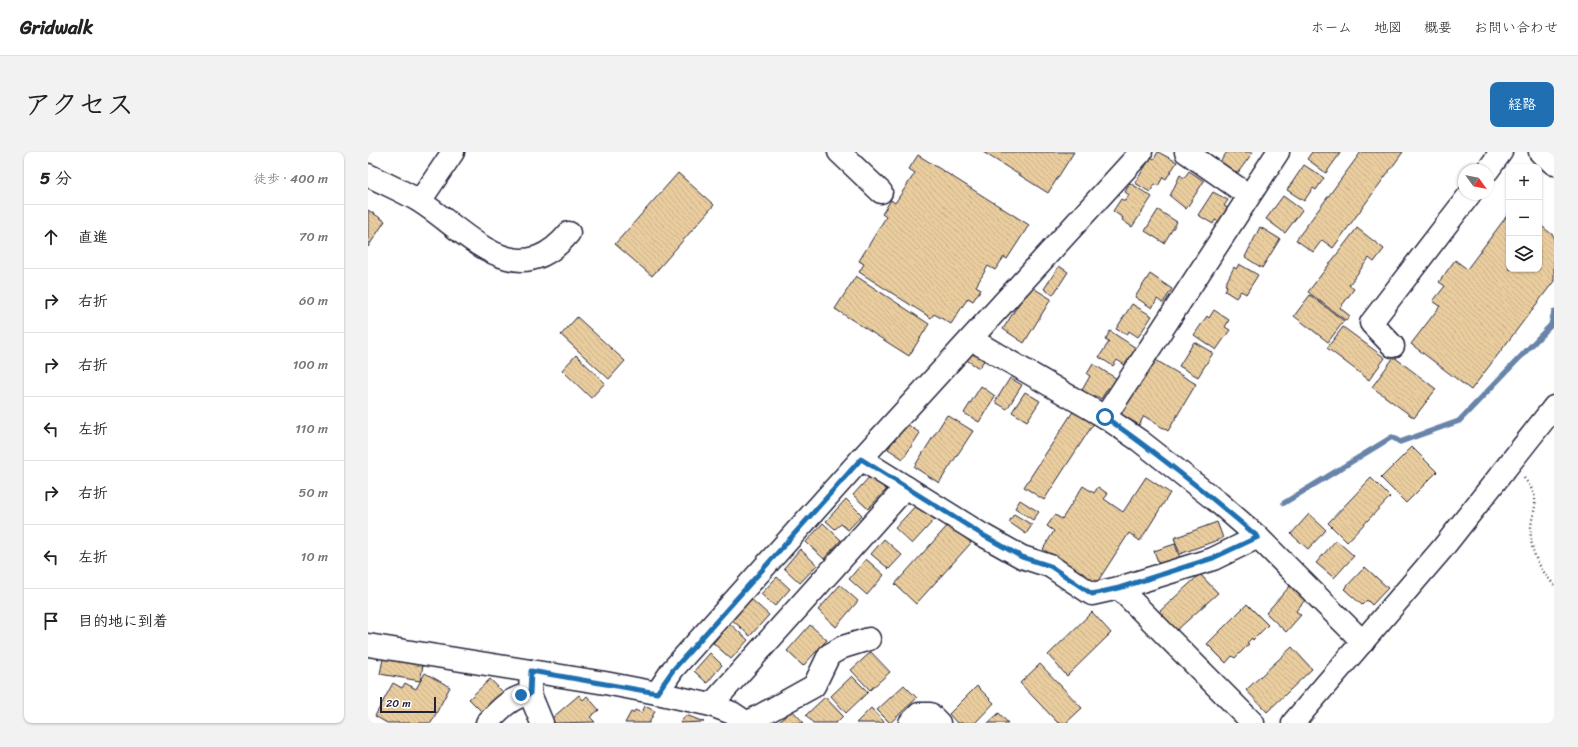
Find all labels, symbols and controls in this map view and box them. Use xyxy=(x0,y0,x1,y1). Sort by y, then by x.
text: Gridwalk xyxy=(20,11,93,44)
text: ホーム xyxy=(1311,15,1352,40)
text: 地図 xyxy=(1374,15,1402,40)
text: 概要 xyxy=(1424,15,1452,40)
text: お問い合わせ xyxy=(1474,15,1558,40)
text: アクセス xyxy=(24,80,134,129)
button: 経路 xyxy=(1490,82,1554,127)
text: 5 分 xyxy=(40,163,72,193)
north arrow xyxy=(1458,164,1494,200)
map controls xyxy=(1506,164,1542,272)
button: + xyxy=(1506,164,1542,200)
text: 徒歩 · 400 m xyxy=(254,167,328,190)
button: − xyxy=(1506,200,1542,236)
text: 直進 xyxy=(78,224,108,250)
text: 70 m xyxy=(299,225,328,248)
icon: ahead xyxy=(40,226,62,248)
button: layers xyxy=(1506,236,1542,272)
text: 右折 xyxy=(78,288,108,314)
text: 60 m xyxy=(299,289,328,312)
icon: right xyxy=(40,290,62,312)
text: 右折 xyxy=(78,352,108,378)
text: 100 m xyxy=(293,353,328,376)
icon: right xyxy=(40,354,62,376)
route start xyxy=(1096,408,1114,426)
text: 左折 xyxy=(78,416,108,442)
text: 110 m xyxy=(295,417,328,440)
icon: left xyxy=(40,418,62,440)
text: 右折 xyxy=(78,480,108,506)
text: 50 m xyxy=(298,481,328,504)
icon: right xyxy=(40,482,62,504)
text: 左折 xyxy=(78,544,108,570)
text: 10 m xyxy=(301,545,328,568)
icon: left xyxy=(40,546,62,568)
text: 目的地に到着 xyxy=(78,608,168,634)
icon: arrive xyxy=(40,610,62,632)
route end xyxy=(512,686,530,704)
text: 20 m xyxy=(386,694,411,713)
scale bar xyxy=(380,695,436,714)

